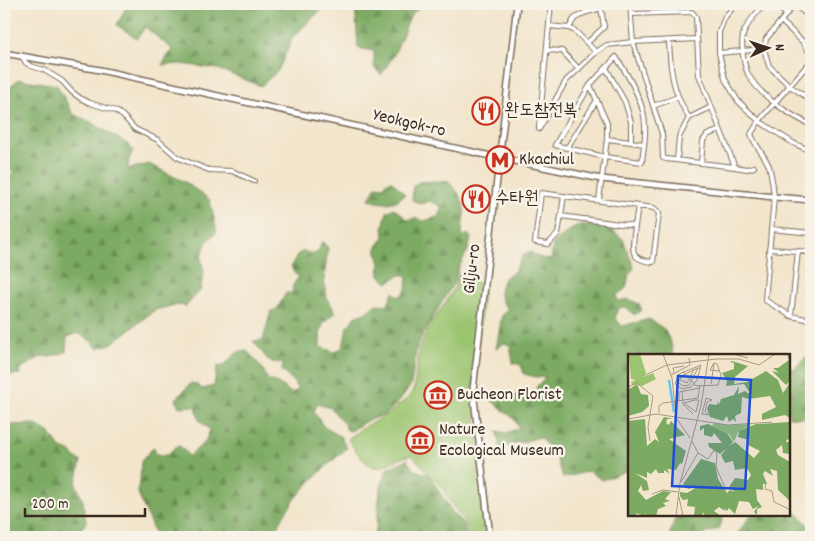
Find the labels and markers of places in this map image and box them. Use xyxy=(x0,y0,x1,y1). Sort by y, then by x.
restaurant icon: 완도참전복 xyxy=(471,96,501,126)
place label: 완도참전복 xyxy=(505,99,577,124)
metro station icon: Kkachiul xyxy=(485,145,515,175)
place label: Kkachiul xyxy=(519,148,575,173)
restaurant icon: 수타원 xyxy=(461,184,491,214)
place label: 수타원 xyxy=(495,187,538,212)
museum icon: Bucheon Florist xyxy=(423,380,453,410)
place label: Bucheon Florist xyxy=(457,383,562,408)
place label: Nature Ecological Museum xyxy=(439,418,564,464)
museum icon: Nature Ecological Museum xyxy=(405,425,435,455)

